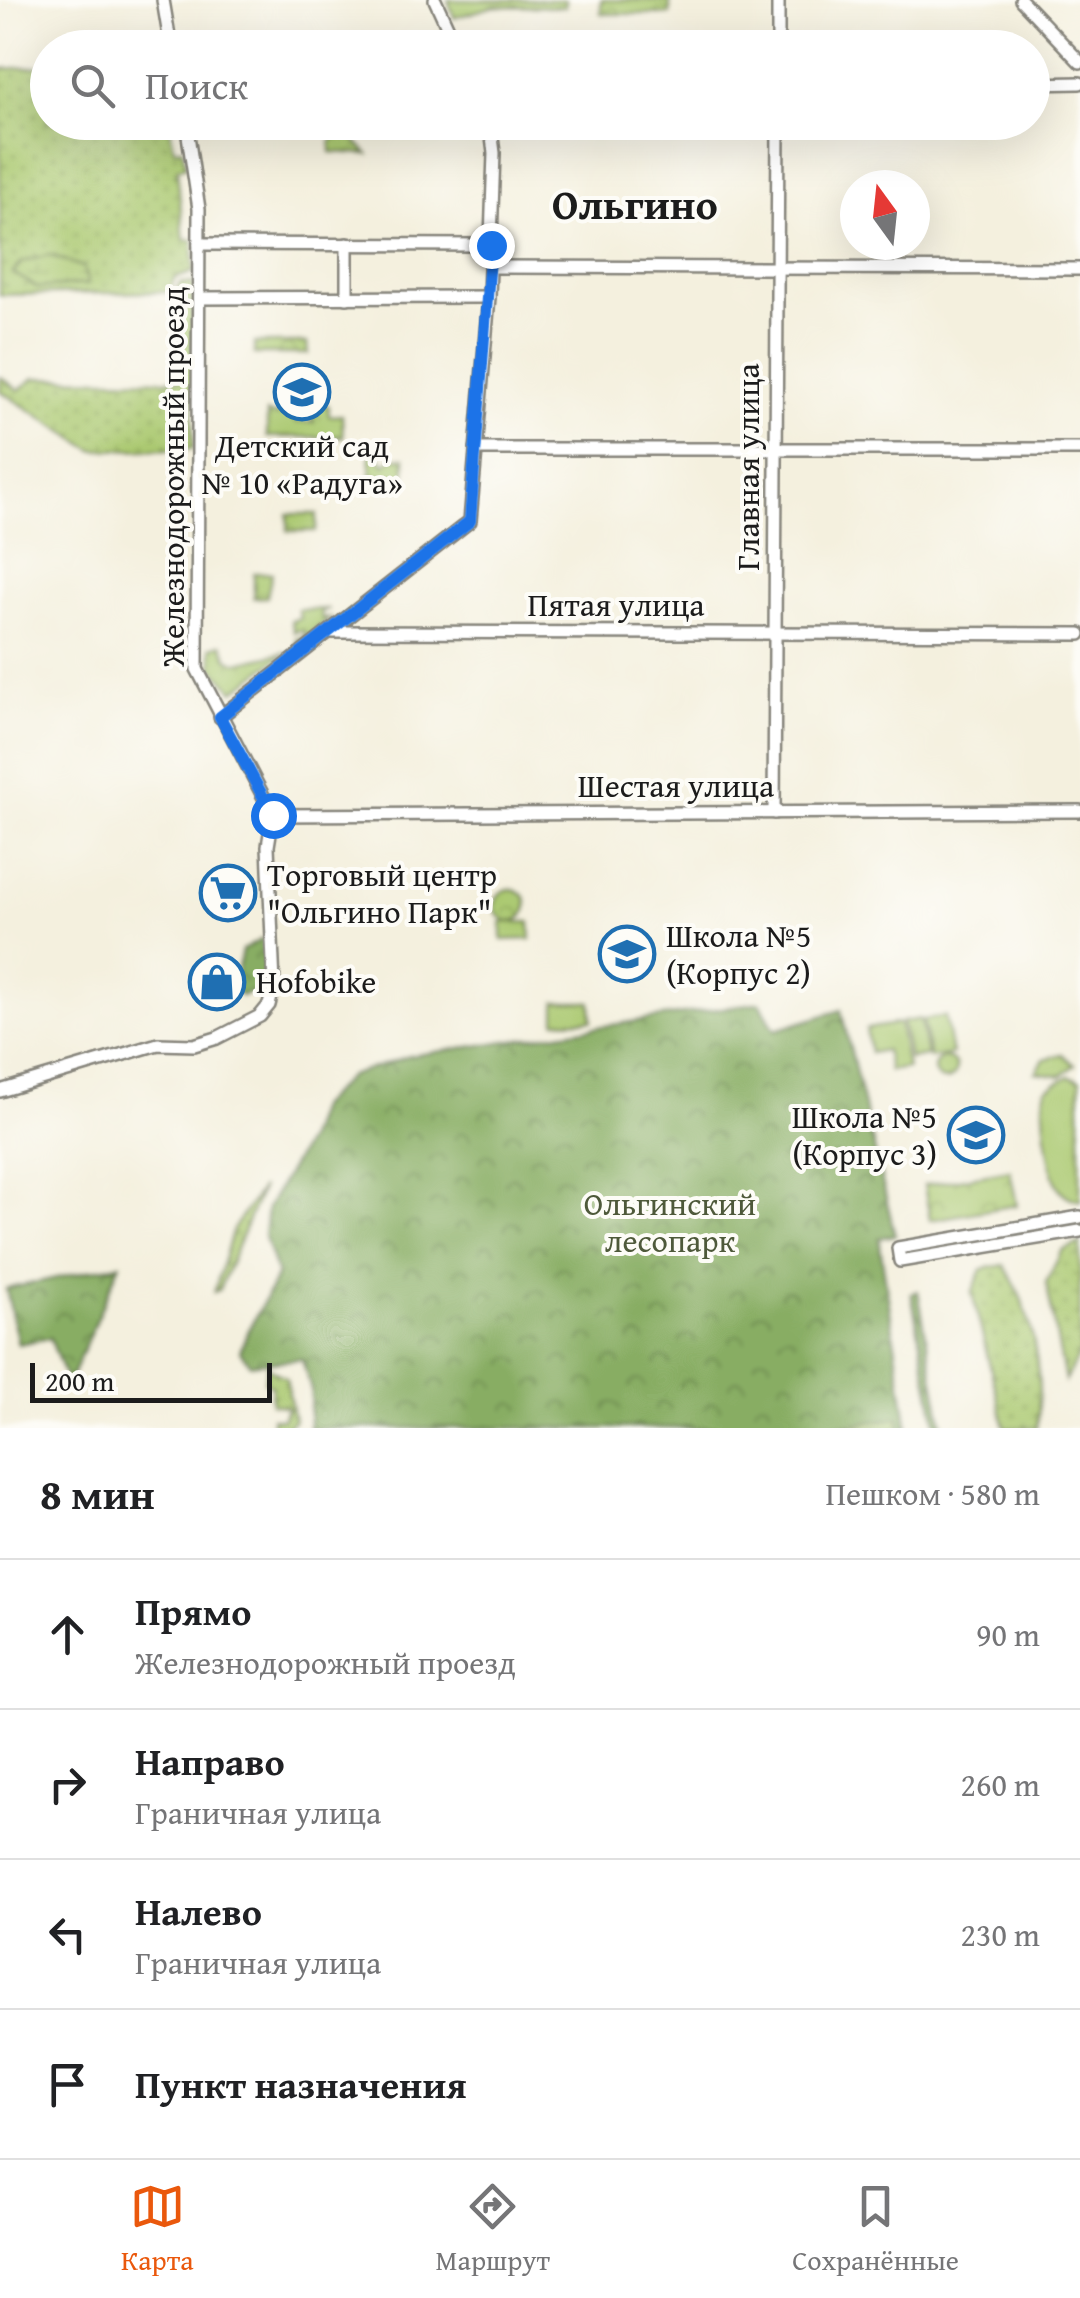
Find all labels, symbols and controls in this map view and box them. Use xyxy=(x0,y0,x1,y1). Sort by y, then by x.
search box xyxy=(30,30,1050,140)
text: Поиск xyxy=(145,57,248,113)
icon: search xyxy=(65,58,120,113)
north arrow xyxy=(840,170,930,260)
district label: Ольгино xyxy=(552,173,718,234)
route end xyxy=(469,223,515,269)
street label: Железнодорожный проезд xyxy=(149,287,196,668)
school or university icon: Детский сад № 10 «Радуга» xyxy=(272,362,332,422)
street label: Главная улица xyxy=(724,363,771,571)
place label: Детский сад № 10 «Радуга» xyxy=(201,422,403,506)
street label: Пятая улица xyxy=(527,581,705,628)
street label: Шестая улица xyxy=(578,762,775,809)
route start xyxy=(251,793,297,839)
place label: Торговый центр "Ольгино Парк" xyxy=(267,851,497,935)
supermarket icon: Торговый центр "Ольгино Парк" xyxy=(198,863,258,923)
place label: Школа №5 (Корпус 2) xyxy=(666,912,811,996)
school or university icon: Школа №5 (Корпус 2) xyxy=(597,924,657,984)
shop icon: Hofobike xyxy=(187,952,247,1012)
place label: Hofobike xyxy=(256,958,376,1005)
place label: Школа №5 (Корпус 3) xyxy=(792,1093,937,1177)
school or university icon: Школа №5 (Корпус 3) xyxy=(946,1105,1006,1165)
park label: Ольгинский лесопарк xyxy=(584,1180,756,1264)
scale bar xyxy=(30,1358,272,1402)
text: 200 m xyxy=(45,1360,114,1401)
text: 8 мин xyxy=(40,1463,155,1524)
text: Пешком · 580 m xyxy=(825,1470,1040,1517)
text: Прямо xyxy=(135,1583,251,1639)
icon: ahead xyxy=(40,1607,95,1662)
text: 90 m xyxy=(976,1611,1040,1658)
text: Железнодорожный проезд xyxy=(135,1639,516,1686)
text: Направо xyxy=(135,1733,285,1789)
icon: right xyxy=(40,1757,95,1812)
text: 260 m xyxy=(961,1761,1040,1808)
text: Граничная улица xyxy=(135,1789,381,1836)
text: Налево xyxy=(135,1883,262,1939)
icon: left xyxy=(40,1907,95,1962)
text: 230 m xyxy=(961,1911,1040,1958)
text: Граничная улица xyxy=(135,1939,381,1986)
text: Пункт назначения xyxy=(135,2056,467,2112)
icon: arrive xyxy=(40,2057,95,2112)
tab: Карта xyxy=(121,2179,194,2280)
tab: Маршрут xyxy=(436,2179,550,2280)
tab: Сохранённые xyxy=(792,2179,959,2280)

